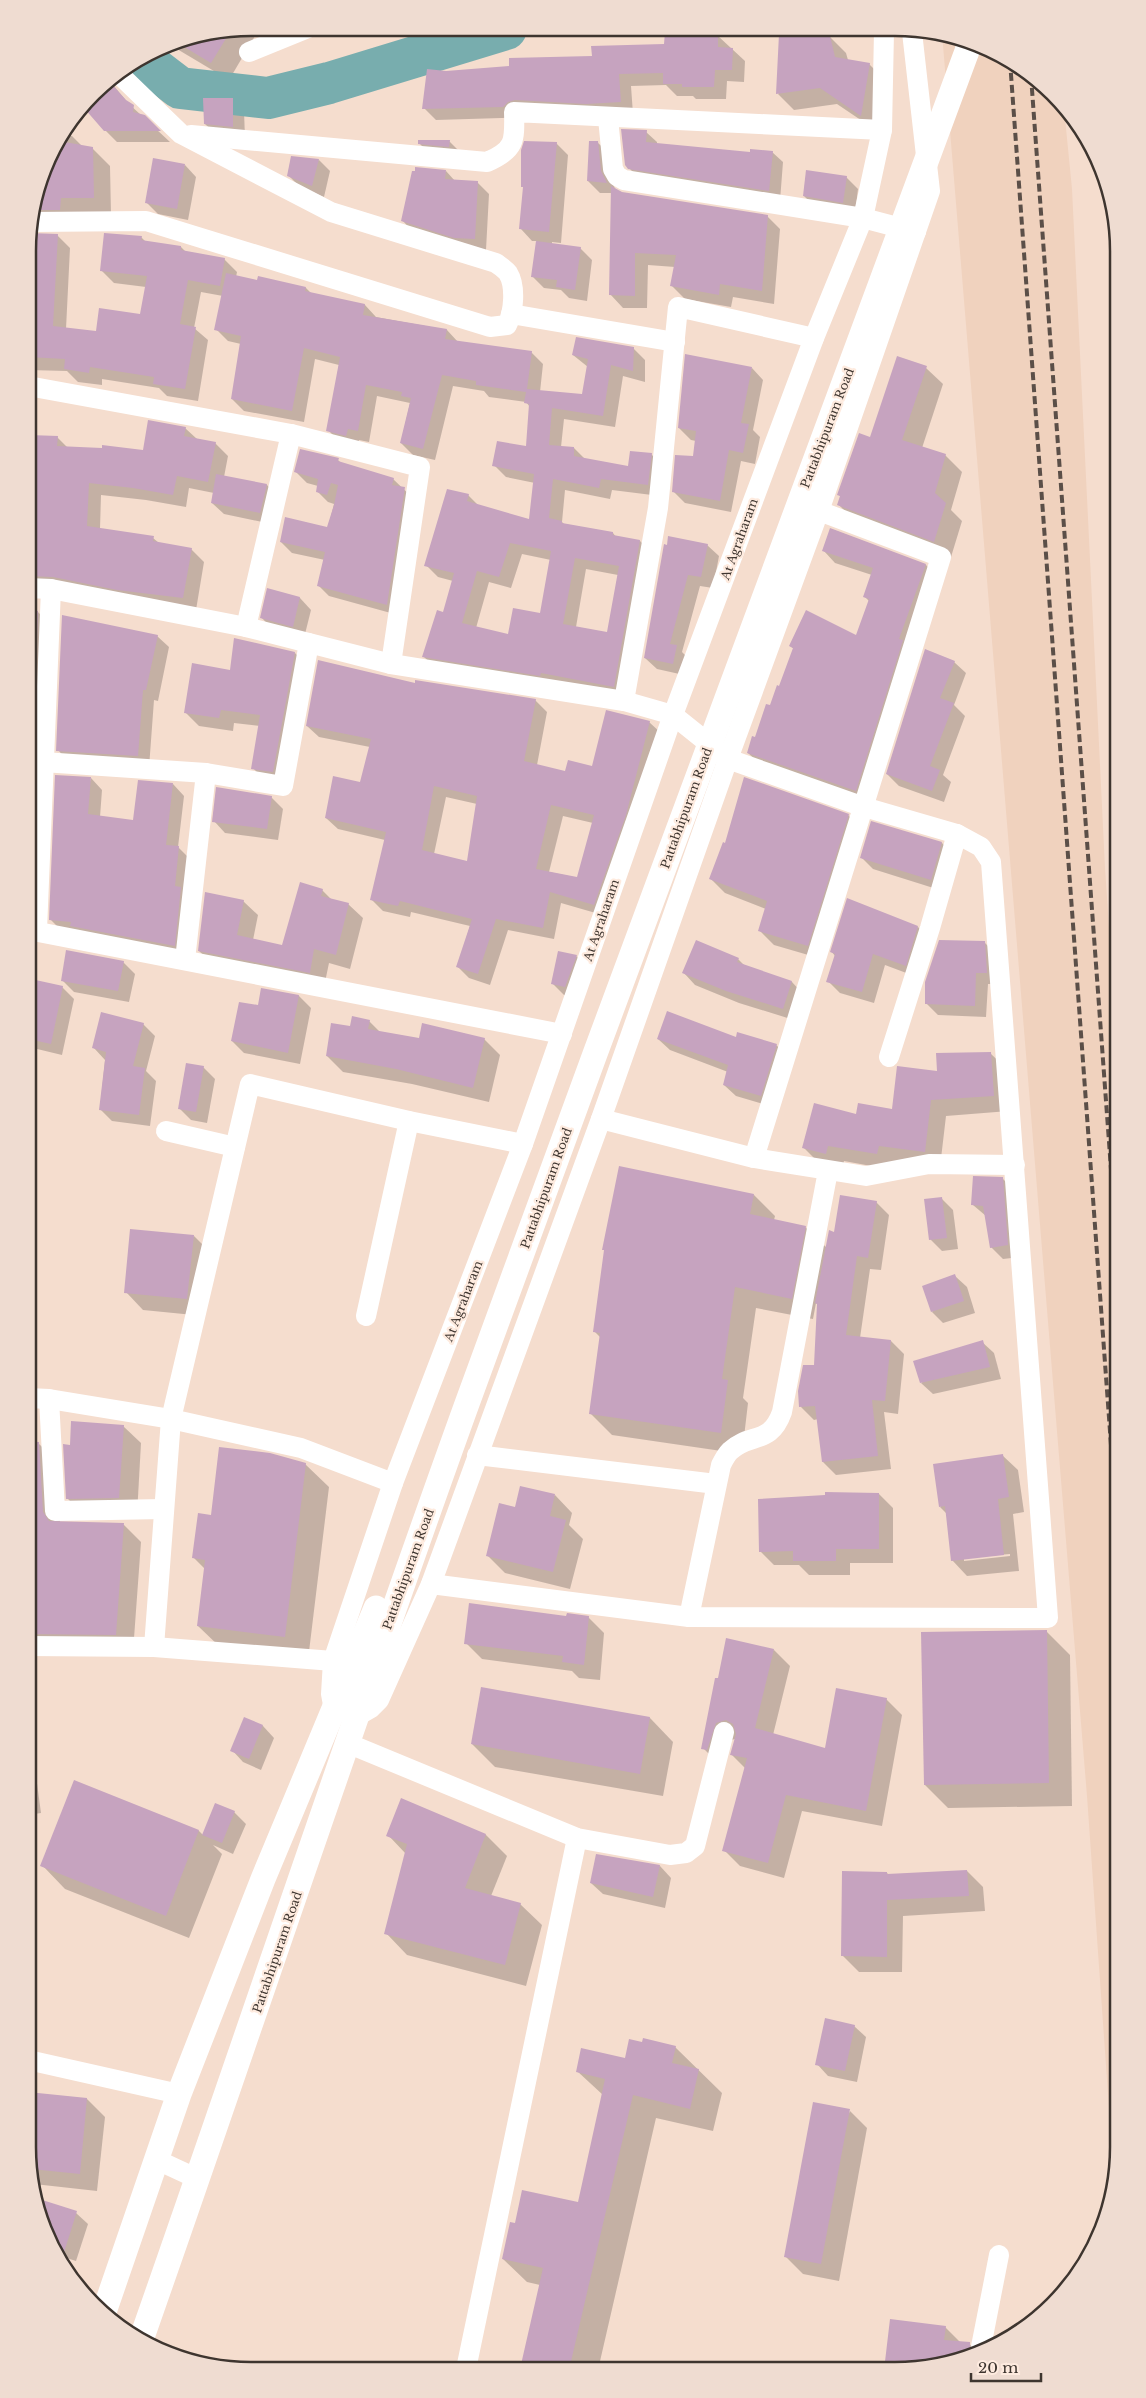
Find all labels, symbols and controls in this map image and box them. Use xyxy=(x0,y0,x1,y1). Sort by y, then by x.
street label: Pattabhipuram Road xyxy=(797,366,857,490)
street label: At Agraharam xyxy=(717,496,761,583)
street label: Pattabhipuram Road xyxy=(657,746,715,870)
street label: At Agraharam xyxy=(580,877,622,964)
street label: Pattabhipuram Road xyxy=(517,1126,575,1250)
street label: At Agraharam xyxy=(440,1258,485,1345)
street label: Pattabhipuram Road xyxy=(379,1507,437,1631)
street label: Pattabhipuram Road xyxy=(249,1889,305,2015)
scale bar xyxy=(971,2350,1041,2382)
text: 20 m xyxy=(978,2358,1018,2377)

